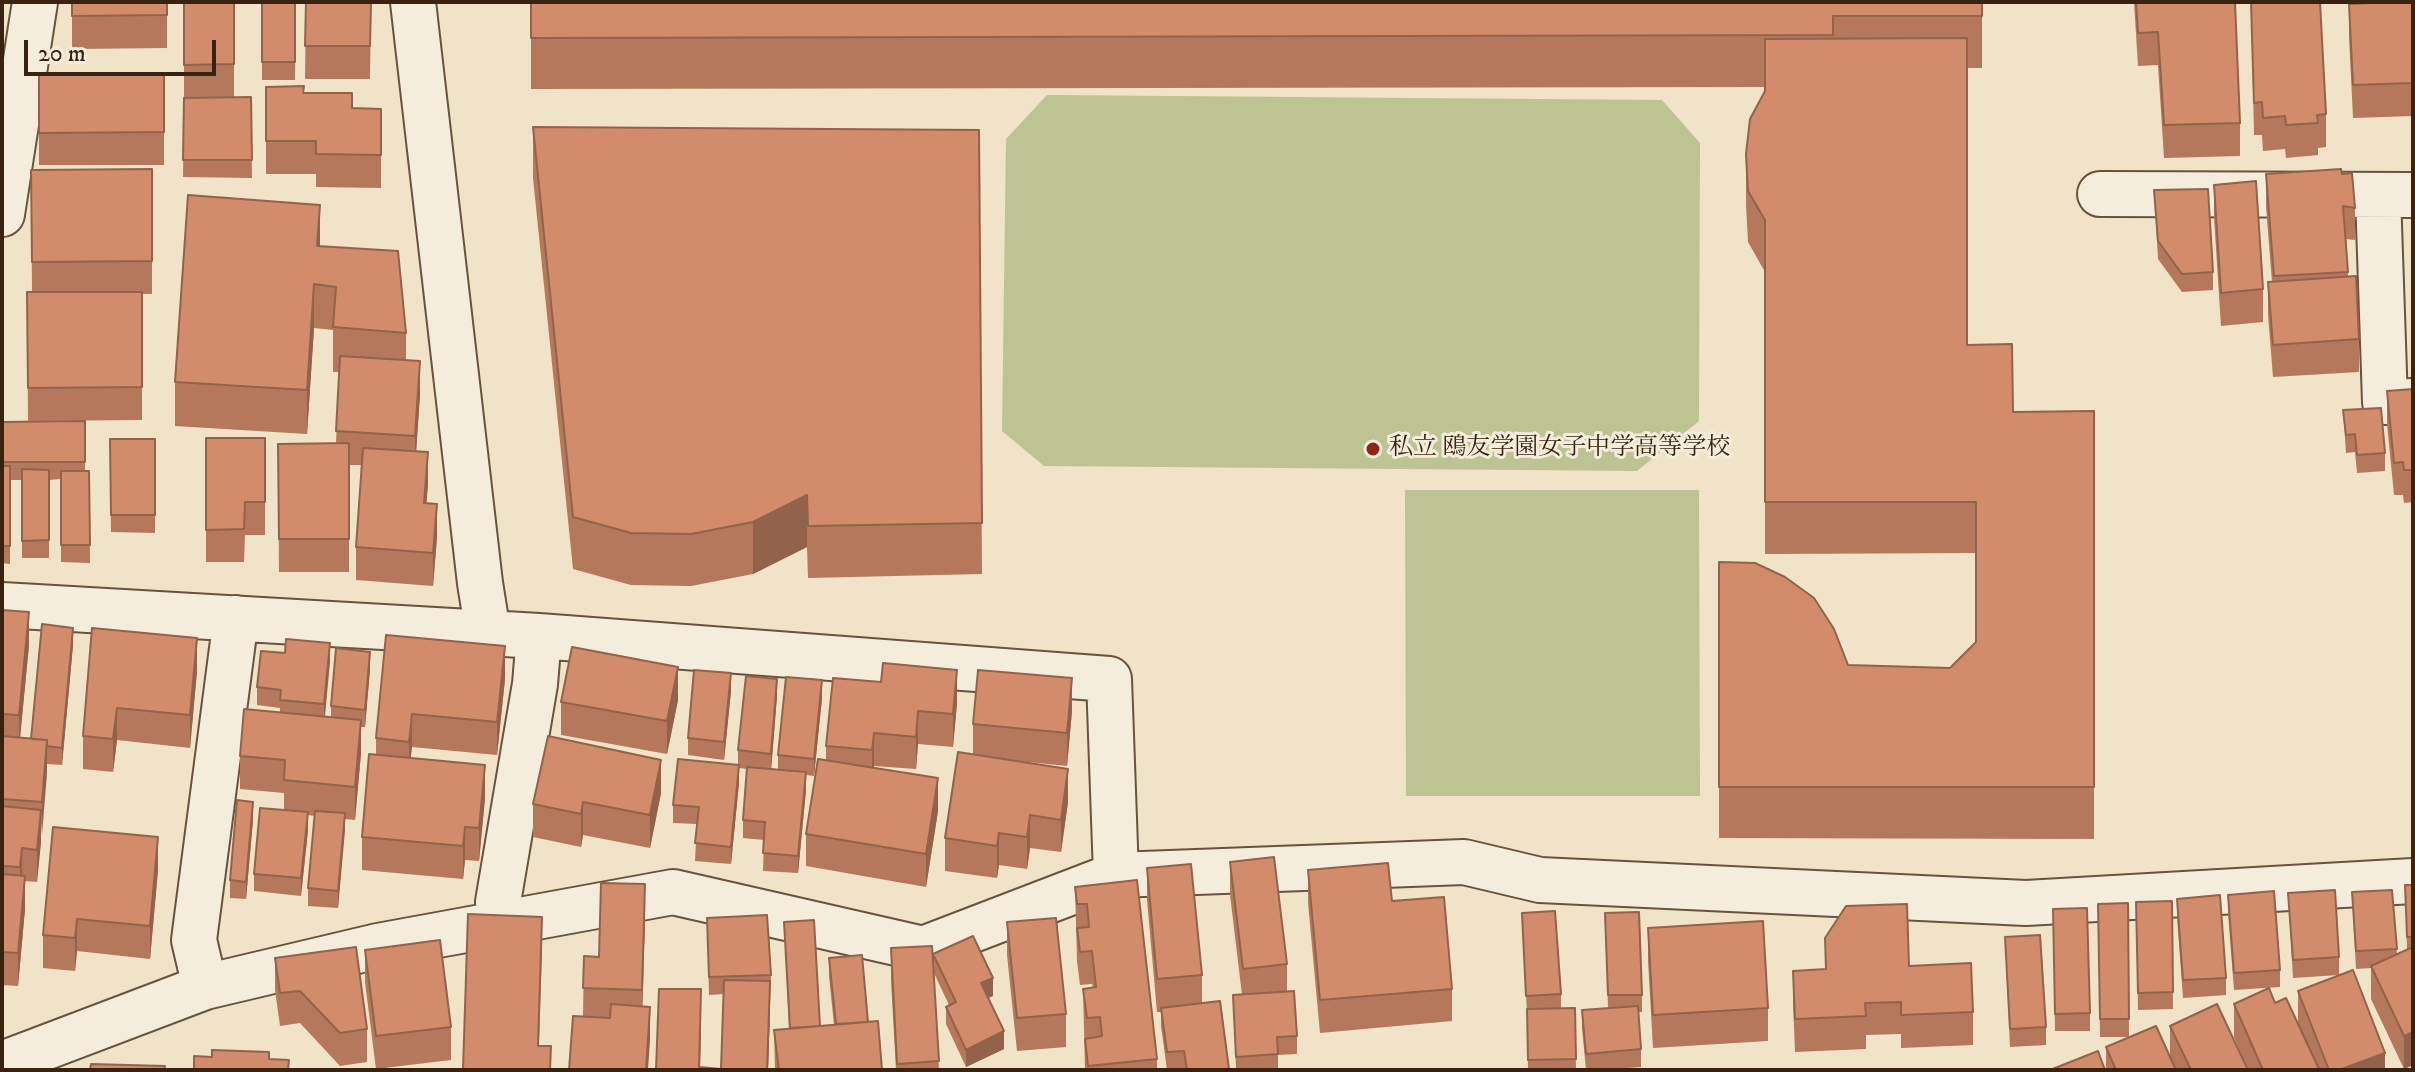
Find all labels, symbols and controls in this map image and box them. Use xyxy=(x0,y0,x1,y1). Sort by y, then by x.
scale bar xyxy=(28,24,220,74)
text: 20 m xyxy=(38,39,86,69)
place label: 私立 鴎友学園女子中学高等学校 xyxy=(1389,435,1730,463)
marker: 私立 鴎友学園女子中学高等学校 xyxy=(1364,440,1382,458)

